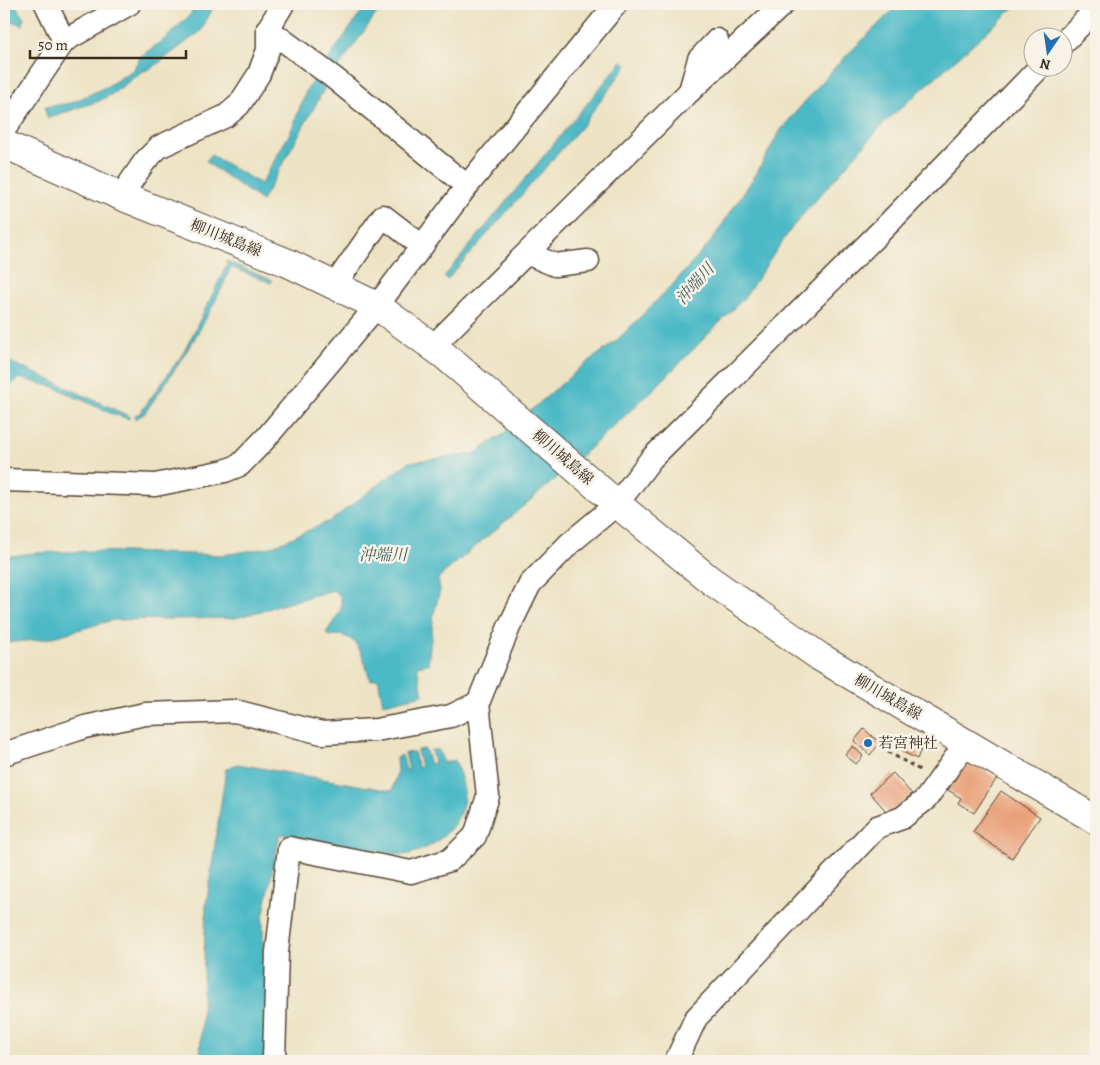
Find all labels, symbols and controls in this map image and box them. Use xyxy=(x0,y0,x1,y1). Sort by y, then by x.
scale bar xyxy=(30,28,186,60)
north arrow xyxy=(1022,28,1072,78)
text: 50 m xyxy=(38,35,68,55)
text: N xyxy=(1038,54,1052,75)
street label: 柳川城島線 xyxy=(187,215,265,261)
water label: 沖端川 xyxy=(671,257,721,309)
street label: 柳川城島線 xyxy=(528,425,598,489)
water label: 沖端川 xyxy=(359,544,409,566)
street label: 柳川城島線 xyxy=(851,670,925,724)
place label: 若宮神社 xyxy=(878,733,938,753)
marker: 若宮神社 xyxy=(862,737,874,749)

